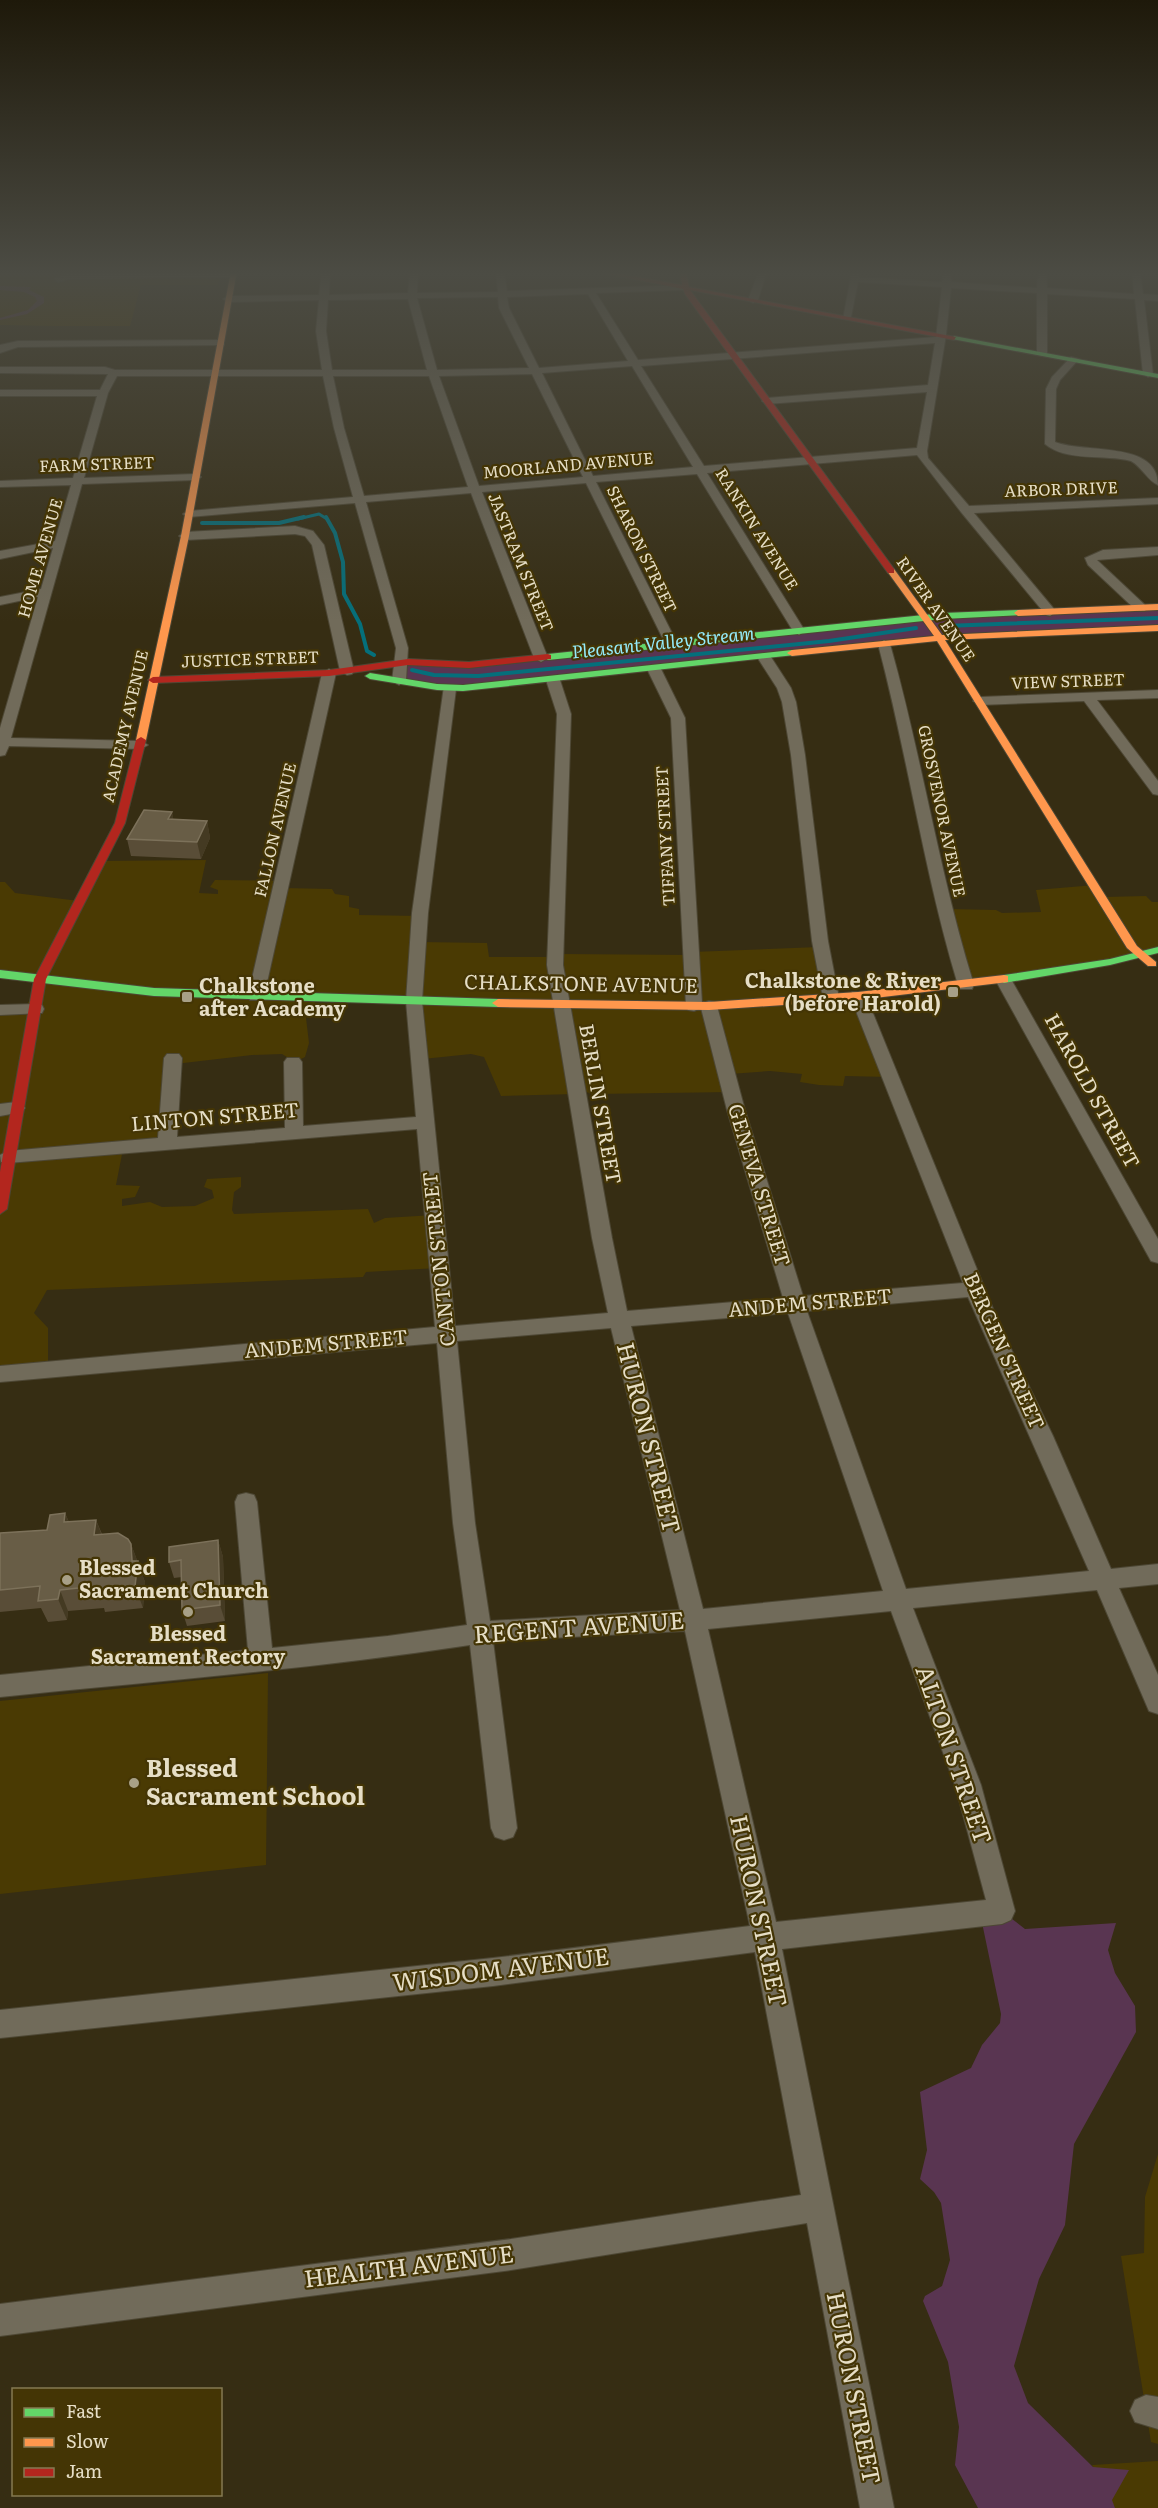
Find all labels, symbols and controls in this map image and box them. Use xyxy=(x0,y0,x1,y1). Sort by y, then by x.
street label: MOORLAND AVENUE xyxy=(482,445,654,483)
street label: FARM STREET xyxy=(39,449,155,477)
street label: RANKIN AVENUE xyxy=(710,463,805,594)
street label: ARBOR DRIVE xyxy=(1004,474,1118,502)
street label: SHARON STREET xyxy=(602,481,684,616)
street label: JASTRAM STREET xyxy=(483,489,561,635)
street label: HOME AVENUE xyxy=(11,495,68,620)
street label: RIVER AVENUE xyxy=(892,551,982,666)
water label: Pleasant Valley Stream xyxy=(570,618,756,665)
street label: JUSTICE STREET xyxy=(180,644,320,672)
street label: ACADEMY AVENUE xyxy=(95,647,153,804)
street label: VIEW STREET xyxy=(1011,666,1125,694)
street label: GROSVENOR AVENUE xyxy=(913,723,973,899)
street label: FALLON AVENUE xyxy=(247,760,301,899)
street label: TIFFANY STREET xyxy=(648,765,680,907)
place label: Chalkstone & River (before Harold) xyxy=(745,964,941,1017)
street label: CHALKSTONE AVENUE xyxy=(464,965,698,999)
place label: Chalkstone after Academy xyxy=(199,969,346,1022)
marker: Chalkstone & River (before Harold) xyxy=(946,985,960,999)
marker: Chalkstone after Academy xyxy=(180,990,194,1004)
street label: HAROLD STREET xyxy=(1039,1007,1149,1173)
street label: BERLIN STREET xyxy=(573,1021,631,1186)
street label: LINTON STREET xyxy=(130,1093,300,1137)
street label: GENEVA STREET xyxy=(722,1099,800,1269)
street label: CANTON STREET xyxy=(413,1170,461,1348)
street label: BERGEN STREET xyxy=(958,1267,1054,1433)
street label: ANDEM STREET xyxy=(727,1279,893,1323)
street label: ANDEM STREET xyxy=(243,1320,409,1364)
street label: HURON STREET xyxy=(610,1338,691,1537)
place label: Blessed Sacrament Church xyxy=(79,1551,269,1604)
marker: Blessed Sacrament Church xyxy=(60,1573,74,1587)
street label: REGENT AVENUE xyxy=(472,1601,685,1650)
marker: Blessed Sacrament Rectory xyxy=(181,1605,195,1619)
place label: Blessed Sacrament Rectory xyxy=(91,1617,286,1670)
street label: ALTON STREET xyxy=(908,1660,1002,1848)
place label: Blessed Sacrament School xyxy=(146,1749,365,1812)
marker: Blessed Sacrament School xyxy=(127,1776,141,1790)
street label: HURON STREET xyxy=(723,1811,798,2010)
street label: WISDOM AVENUE xyxy=(390,1937,611,1998)
street label: HEALTH AVENUE xyxy=(302,2234,516,2295)
street label: HURON STREET xyxy=(820,2288,891,2487)
legend xyxy=(12,2388,222,2496)
text: Fast xyxy=(66,2397,102,2424)
text: Slow xyxy=(66,2427,109,2454)
text: Jam xyxy=(66,2457,102,2484)

